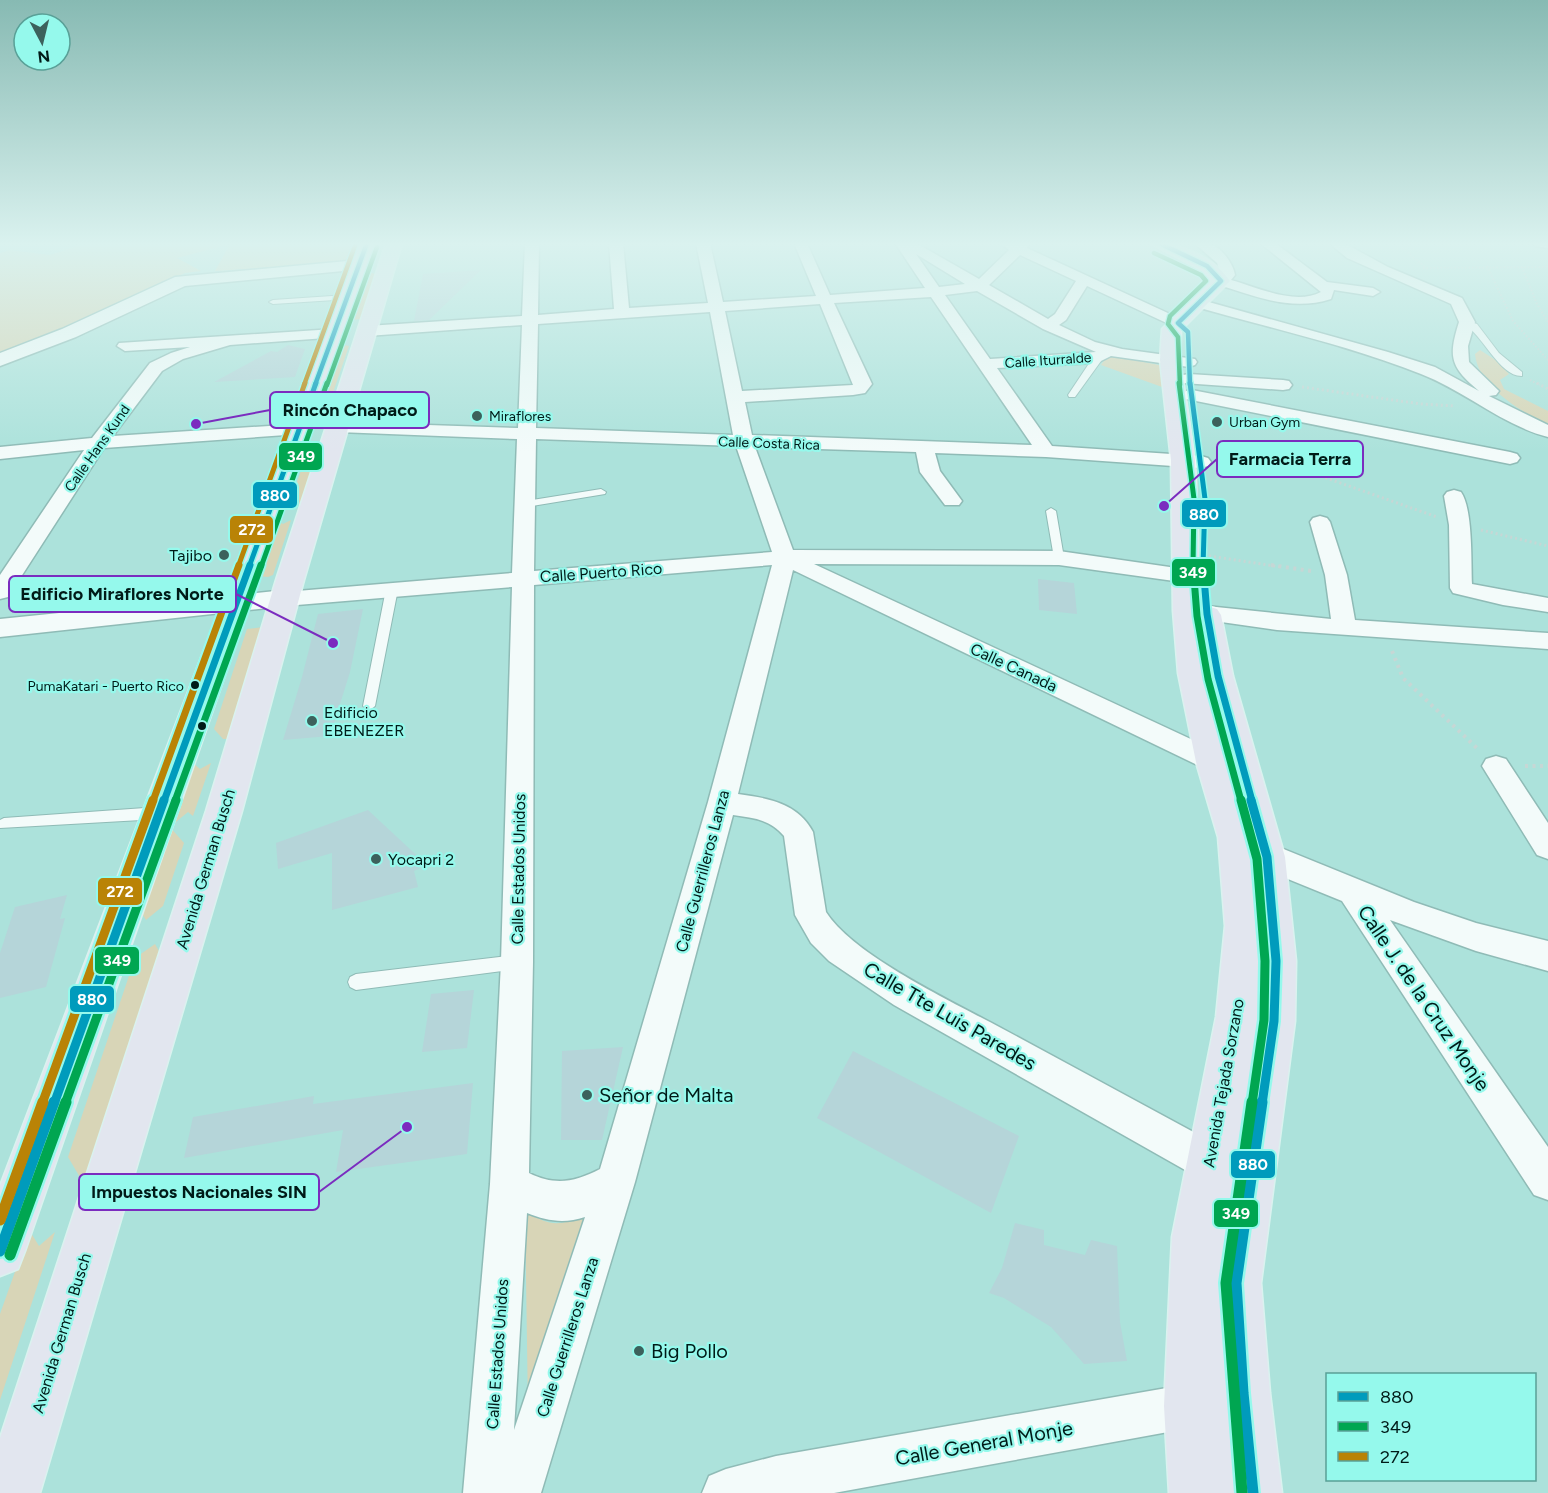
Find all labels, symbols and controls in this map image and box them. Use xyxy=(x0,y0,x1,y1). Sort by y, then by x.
north arrow xyxy=(12,12,72,72)
text: N xyxy=(36,46,51,67)
street label: Calle Iturralde xyxy=(1004,349,1092,372)
callout: Rincón Chapaco xyxy=(270,392,429,428)
text: Rincón Chapaco xyxy=(283,399,417,421)
street label: Calle Hans Kund xyxy=(61,402,134,495)
place label: Miraflores xyxy=(489,408,551,425)
marker: Miraflores xyxy=(470,409,484,423)
place label: Urban Gym xyxy=(1229,414,1300,431)
marker: Urban Gym xyxy=(1210,415,1224,429)
street label: Calle Costa Rica xyxy=(718,433,820,454)
callout: Farmacia Terra xyxy=(1217,441,1363,477)
line badge: 349 xyxy=(278,442,323,471)
text: 349 xyxy=(287,447,315,466)
text: Farmacia Terra xyxy=(1229,448,1351,470)
line badge: 880 xyxy=(252,481,298,509)
text: 880 xyxy=(260,486,290,505)
line badge: 880 xyxy=(1181,499,1227,528)
text: 880 xyxy=(1189,505,1219,524)
line badge: 272 xyxy=(229,515,274,544)
text: 272 xyxy=(238,520,266,539)
place label: Tajibo xyxy=(169,546,212,565)
marker: Tajibo xyxy=(217,548,231,562)
line badge: 349 xyxy=(1171,558,1216,587)
street label: Calle Puerto Rico xyxy=(539,559,663,586)
text: 349 xyxy=(1179,563,1207,582)
callout: Edificio Miraflores Norte xyxy=(9,576,236,612)
text: Edificio Miraflores Norte xyxy=(20,583,224,605)
street label: Calle Canada xyxy=(967,639,1060,696)
place label: PumaKatari - Puerto Rico xyxy=(28,678,184,695)
marker: PumaKatari - Puerto Rico xyxy=(189,679,201,691)
place label: Edificio EBENEZER xyxy=(324,703,404,740)
marker: Edificio EBENEZER xyxy=(305,714,319,728)
unlabelled marker xyxy=(196,720,208,732)
street label: Avenida German Busch xyxy=(172,787,239,951)
street label: Calle Guerrilleros Lanza xyxy=(672,788,733,954)
street label: Calle Estados Unidos xyxy=(508,794,529,944)
place label: Yocapri 2 xyxy=(388,850,454,869)
marker: Yocapri 2 xyxy=(369,852,383,866)
line badge: 272 xyxy=(97,877,143,906)
text: 272 xyxy=(106,882,134,901)
street label: Calle J. de la Cruz Monje xyxy=(1353,901,1495,1096)
line badge: 349 xyxy=(94,946,140,975)
text: 349 xyxy=(103,951,131,970)
street label: Calle Tte Luis Paredes xyxy=(859,957,1041,1075)
line badge: 880 xyxy=(69,985,115,1013)
text: 880 xyxy=(77,990,107,1009)
street label: Avenida Tejada Sorzano xyxy=(1199,997,1248,1169)
place label: Señor de Malta xyxy=(599,1083,733,1107)
marker: Señor de Malta xyxy=(580,1088,594,1102)
line badge: 880 xyxy=(1230,1150,1276,1179)
text: 880 xyxy=(1238,1155,1268,1174)
callout: Impuestos Nacionales SIN xyxy=(79,1174,319,1210)
text: Impuestos Nacionales SIN xyxy=(91,1181,307,1203)
line badge: 349 xyxy=(1213,1199,1259,1228)
text: 349 xyxy=(1222,1204,1250,1223)
street label: Avenida German Busch xyxy=(28,1251,95,1415)
street label: Calle Guerrilleros Lanza xyxy=(533,1255,602,1420)
street label: Calle Estados Unidos xyxy=(483,1278,512,1430)
place label: Big Pollo xyxy=(651,1339,728,1363)
marker: Big Pollo xyxy=(632,1344,646,1358)
legend xyxy=(1326,1373,1536,1481)
text: 880 xyxy=(1380,1386,1414,1408)
street label: Calle General Monje xyxy=(893,1416,1075,1470)
text: 349 xyxy=(1380,1416,1411,1438)
text: 272 xyxy=(1380,1446,1410,1468)

